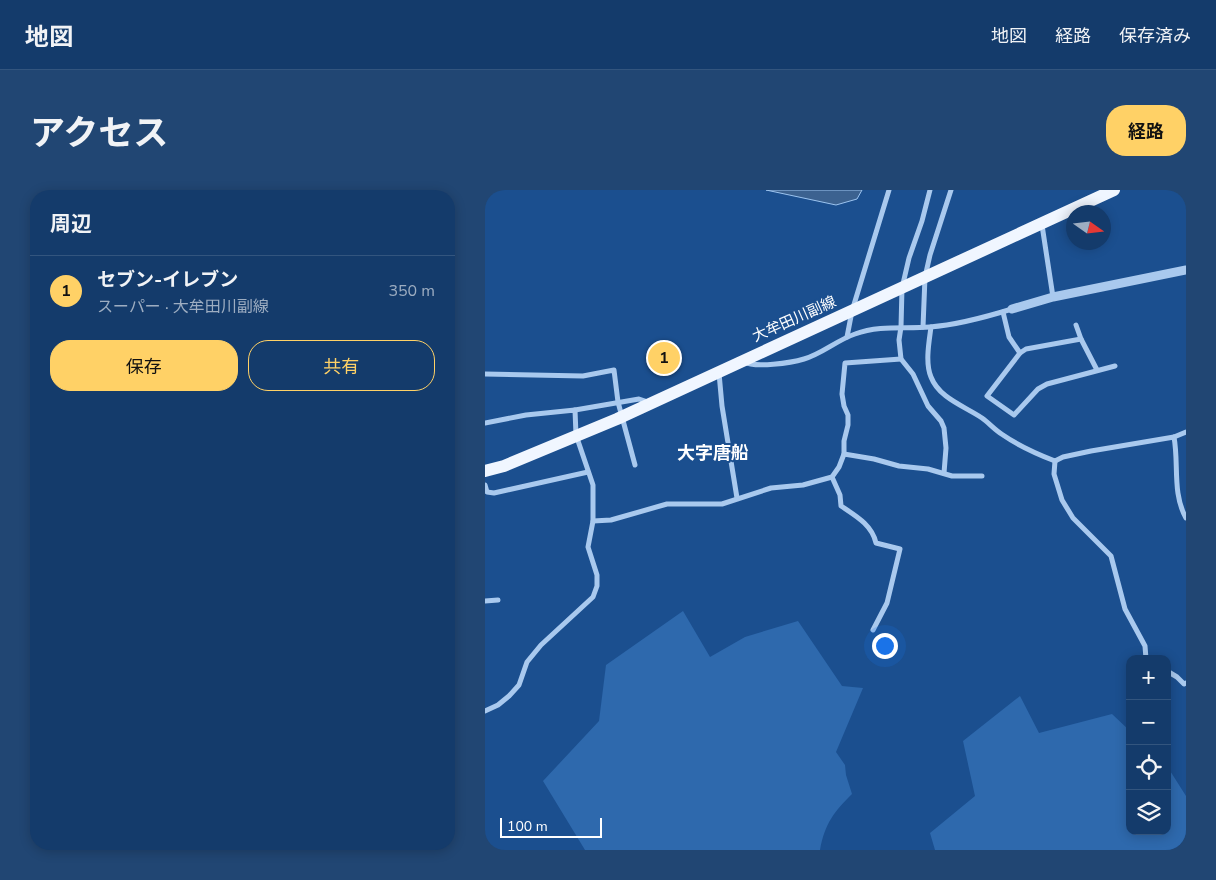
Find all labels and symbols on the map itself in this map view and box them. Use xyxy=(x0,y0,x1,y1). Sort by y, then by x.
north arrow xyxy=(1066,205,1111,250)
street label: 大牟田川副線 xyxy=(749,292,839,346)
pin: 1 xyxy=(648,339,680,377)
district label: 大字唐船 xyxy=(677,441,749,465)
your location xyxy=(872,633,898,659)
scale bar xyxy=(500,815,603,838)

